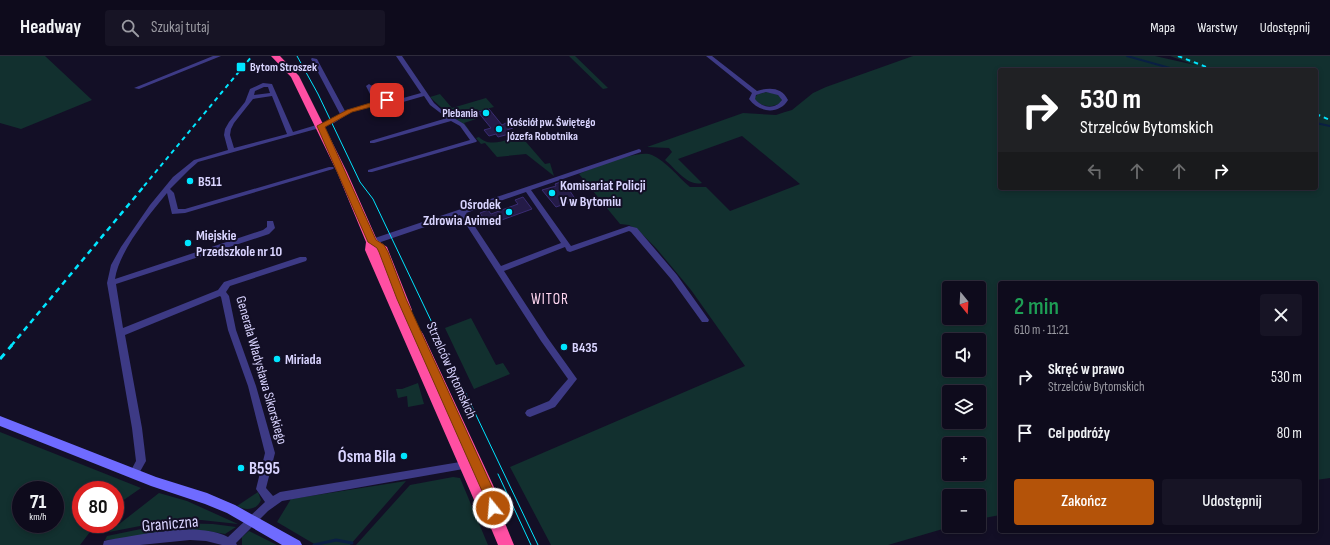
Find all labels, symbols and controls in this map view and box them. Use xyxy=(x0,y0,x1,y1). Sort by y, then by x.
search box xyxy=(105,10,385,46)
text: Headway xyxy=(20,16,81,39)
icon: search xyxy=(119,17,141,39)
text: Szukaj tutaj xyxy=(151,18,209,37)
text: Mapa xyxy=(1150,19,1175,36)
text: Warstwy xyxy=(1197,19,1238,36)
text: Udostępnij xyxy=(1260,19,1310,36)
place label: Bytom Stroszek xyxy=(250,60,317,75)
marker: Bytom Stroszek xyxy=(235,61,247,73)
pin xyxy=(370,83,404,117)
text: 530 m xyxy=(1080,83,1141,116)
icon: right xyxy=(1014,84,1066,136)
icon: arrive xyxy=(376,89,398,111)
place label: Plebania xyxy=(442,106,478,121)
marker: Plebania xyxy=(481,108,491,118)
place label: Kościół pw. Świętego Józefa Robotnika xyxy=(506,115,595,144)
text: Strzelców Bytomskich xyxy=(1080,117,1214,138)
marker: Kościół pw. Świętego Józefa Robotnika xyxy=(494,124,504,134)
icon: left xyxy=(1084,160,1106,182)
icon: ahead xyxy=(1126,160,1148,182)
icon: ahead xyxy=(1168,160,1190,182)
icon: right xyxy=(1210,160,1232,182)
place label: B511 xyxy=(198,173,222,190)
marker: B511 xyxy=(185,176,195,186)
place label: Komisariat Policji V w Bytomiu xyxy=(560,177,646,210)
marker: Komisariat Policji V w Bytomiu xyxy=(547,188,557,198)
place label: Ośrodek Zdrowia Avimed xyxy=(423,196,501,229)
marker: Ośrodek Zdrowia Avimed xyxy=(504,207,514,217)
place label: Miejskie Przedszkole nr 10 xyxy=(196,227,283,260)
marker: Miejskie Przedszkole nr 10 xyxy=(183,238,193,248)
north arrow xyxy=(942,281,986,325)
map controls xyxy=(942,281,986,533)
district label: WITOR xyxy=(531,290,569,309)
text: 2 min xyxy=(1014,292,1059,321)
street label: Generała Władysława Sikorskiego xyxy=(232,294,291,446)
button: close xyxy=(1260,294,1302,336)
street label: Strzelców Bytomskich xyxy=(423,319,480,421)
text: 610 m · 11:21 xyxy=(1014,322,1069,338)
button: sound xyxy=(942,333,986,377)
place label: B435 xyxy=(572,339,598,356)
marker: B435 xyxy=(559,342,569,352)
place label: Miriada xyxy=(285,351,322,368)
marker: Miriada xyxy=(272,354,282,364)
text: Skręć w prawo xyxy=(1048,360,1125,379)
icon: right xyxy=(1014,366,1036,388)
text: 530 m xyxy=(1271,368,1302,387)
text: Strzelców Bytomskich xyxy=(1048,379,1144,395)
button: layers xyxy=(942,385,986,429)
icon: arrive xyxy=(1014,422,1036,444)
text: Cel podróży xyxy=(1048,424,1110,443)
text: 80 m xyxy=(1277,424,1302,443)
button: + xyxy=(942,437,986,481)
place label: Ósma Bila xyxy=(338,446,396,467)
marker: Ósma Bila xyxy=(399,451,409,461)
place label: B595 xyxy=(249,459,280,479)
marker: B595 xyxy=(236,463,246,473)
button: Zakończ xyxy=(1014,479,1154,525)
button: Udostępnij xyxy=(1162,479,1302,525)
speed limit sign: 80 xyxy=(72,481,124,533)
position arrow xyxy=(472,487,514,529)
button: − xyxy=(942,489,986,533)
text: 71 xyxy=(30,490,46,514)
text: km/h xyxy=(29,511,47,523)
street label: Graniczna xyxy=(141,512,199,536)

